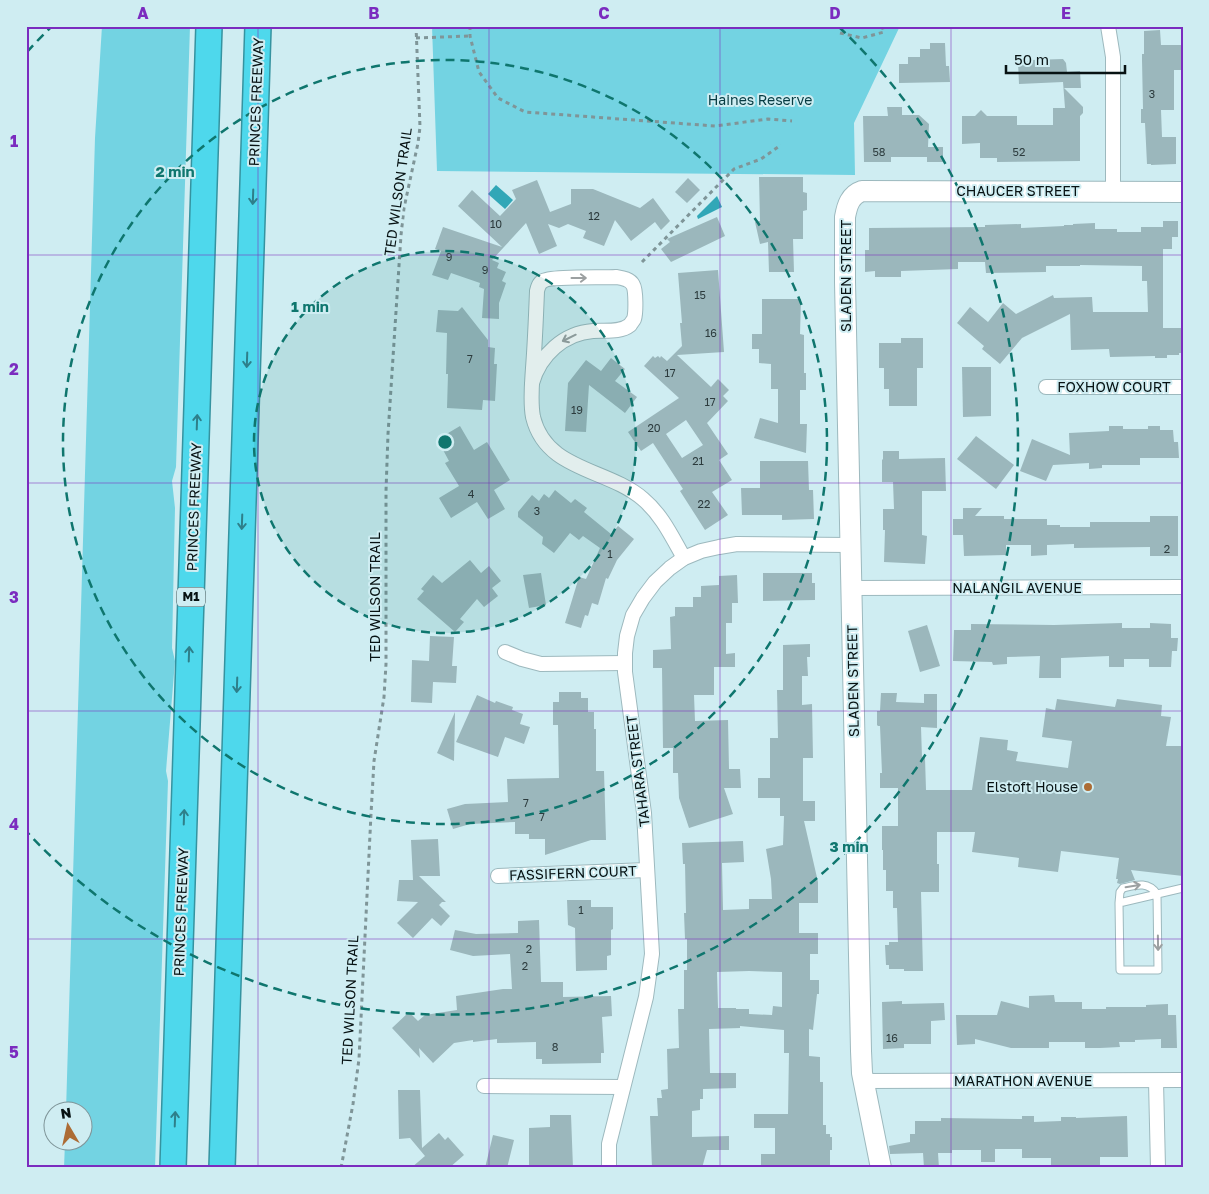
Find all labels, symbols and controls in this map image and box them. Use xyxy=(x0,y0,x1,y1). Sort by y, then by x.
text: A xyxy=(137,3,149,23)
text: B xyxy=(368,3,380,23)
text: C xyxy=(598,3,610,23)
text: D xyxy=(829,3,841,23)
text: E xyxy=(1061,3,1071,23)
street label: PRINCES FREEWAY xyxy=(245,37,266,167)
scale bar xyxy=(1006,42,1125,74)
text: 50 m xyxy=(1014,50,1049,68)
house number: 3 xyxy=(1149,87,1155,100)
park label: Haines Reserve xyxy=(708,91,812,108)
street label: TED WILSON TRAIL xyxy=(380,127,415,257)
text: 1 xyxy=(10,131,18,151)
house number: 58 xyxy=(872,145,886,158)
house number: 52 xyxy=(1013,145,1025,158)
text: 2 min xyxy=(155,162,195,180)
street label: CHAUCER STREET xyxy=(956,182,1080,199)
one-way arrow xyxy=(248,189,257,205)
house number: 12 xyxy=(588,209,600,222)
house number: 10 xyxy=(490,217,502,230)
street label: SLADEN STREET xyxy=(837,220,854,332)
house number: 9 xyxy=(446,250,452,263)
house number: 9 xyxy=(482,263,488,276)
one-way arrow xyxy=(570,273,586,283)
house number: 15 xyxy=(694,288,706,301)
text: 1 min xyxy=(291,297,329,315)
house number: 16 xyxy=(705,326,717,339)
one-way arrow xyxy=(562,334,577,344)
one-way arrow xyxy=(243,352,252,368)
house number: 7 xyxy=(467,352,473,365)
text: 2 xyxy=(9,359,19,379)
house number: 17 xyxy=(664,366,676,379)
street label: FOXHOW COURT xyxy=(1057,378,1171,395)
house number: 17 xyxy=(704,395,716,408)
house number: 19 xyxy=(571,403,583,416)
one-way arrow xyxy=(192,414,201,430)
house number: 20 xyxy=(647,421,661,434)
centre of rings xyxy=(436,433,454,451)
street label: PRINCES FREEWAY xyxy=(183,442,204,572)
house number: 21 xyxy=(692,454,704,467)
house number: 4 xyxy=(468,487,475,500)
house number: 22 xyxy=(698,497,710,510)
house number: 3 xyxy=(534,504,540,517)
one-way arrow xyxy=(238,514,247,530)
street label: TED WILSON TRAIL xyxy=(366,532,383,662)
house number: 2 xyxy=(1164,542,1170,555)
house number: 1 xyxy=(607,547,613,560)
street label: NALANGIL AVENUE xyxy=(952,579,1082,596)
text: 3 xyxy=(9,587,19,607)
road number: M1 xyxy=(177,588,205,606)
street label: SLADEN STREET xyxy=(843,624,862,737)
one-way arrow xyxy=(185,647,194,663)
one-way arrow xyxy=(232,676,242,692)
street label: TAHARA STREET xyxy=(622,714,653,828)
place label: Elstoft House xyxy=(986,778,1078,795)
marker: Elstoft House xyxy=(1082,781,1094,793)
house number: 7 xyxy=(523,796,529,809)
one-way arrow xyxy=(179,809,189,825)
house number: 7 xyxy=(539,810,545,823)
text: 4 xyxy=(9,814,19,834)
text: 3 min xyxy=(829,837,869,855)
street label: PRINCES FREEWAY xyxy=(170,847,191,977)
street label: FASSIFERN COURT xyxy=(509,862,637,883)
one-way arrow xyxy=(1125,880,1141,890)
house number: 1 xyxy=(578,903,584,916)
one-way arrow xyxy=(1153,934,1163,951)
street label: TED WILSON TRAIL xyxy=(338,935,361,1065)
house number: 2 xyxy=(526,942,532,955)
house number: 2 xyxy=(522,959,528,972)
house number: 16 xyxy=(886,1031,898,1044)
house number: 8 xyxy=(552,1040,559,1053)
text: 5 xyxy=(9,1042,19,1062)
street label: MARATHON AVENUE xyxy=(954,1072,1092,1089)
north arrow xyxy=(42,1102,92,1152)
text: N xyxy=(59,1103,72,1122)
one-way arrow xyxy=(170,1111,179,1127)

